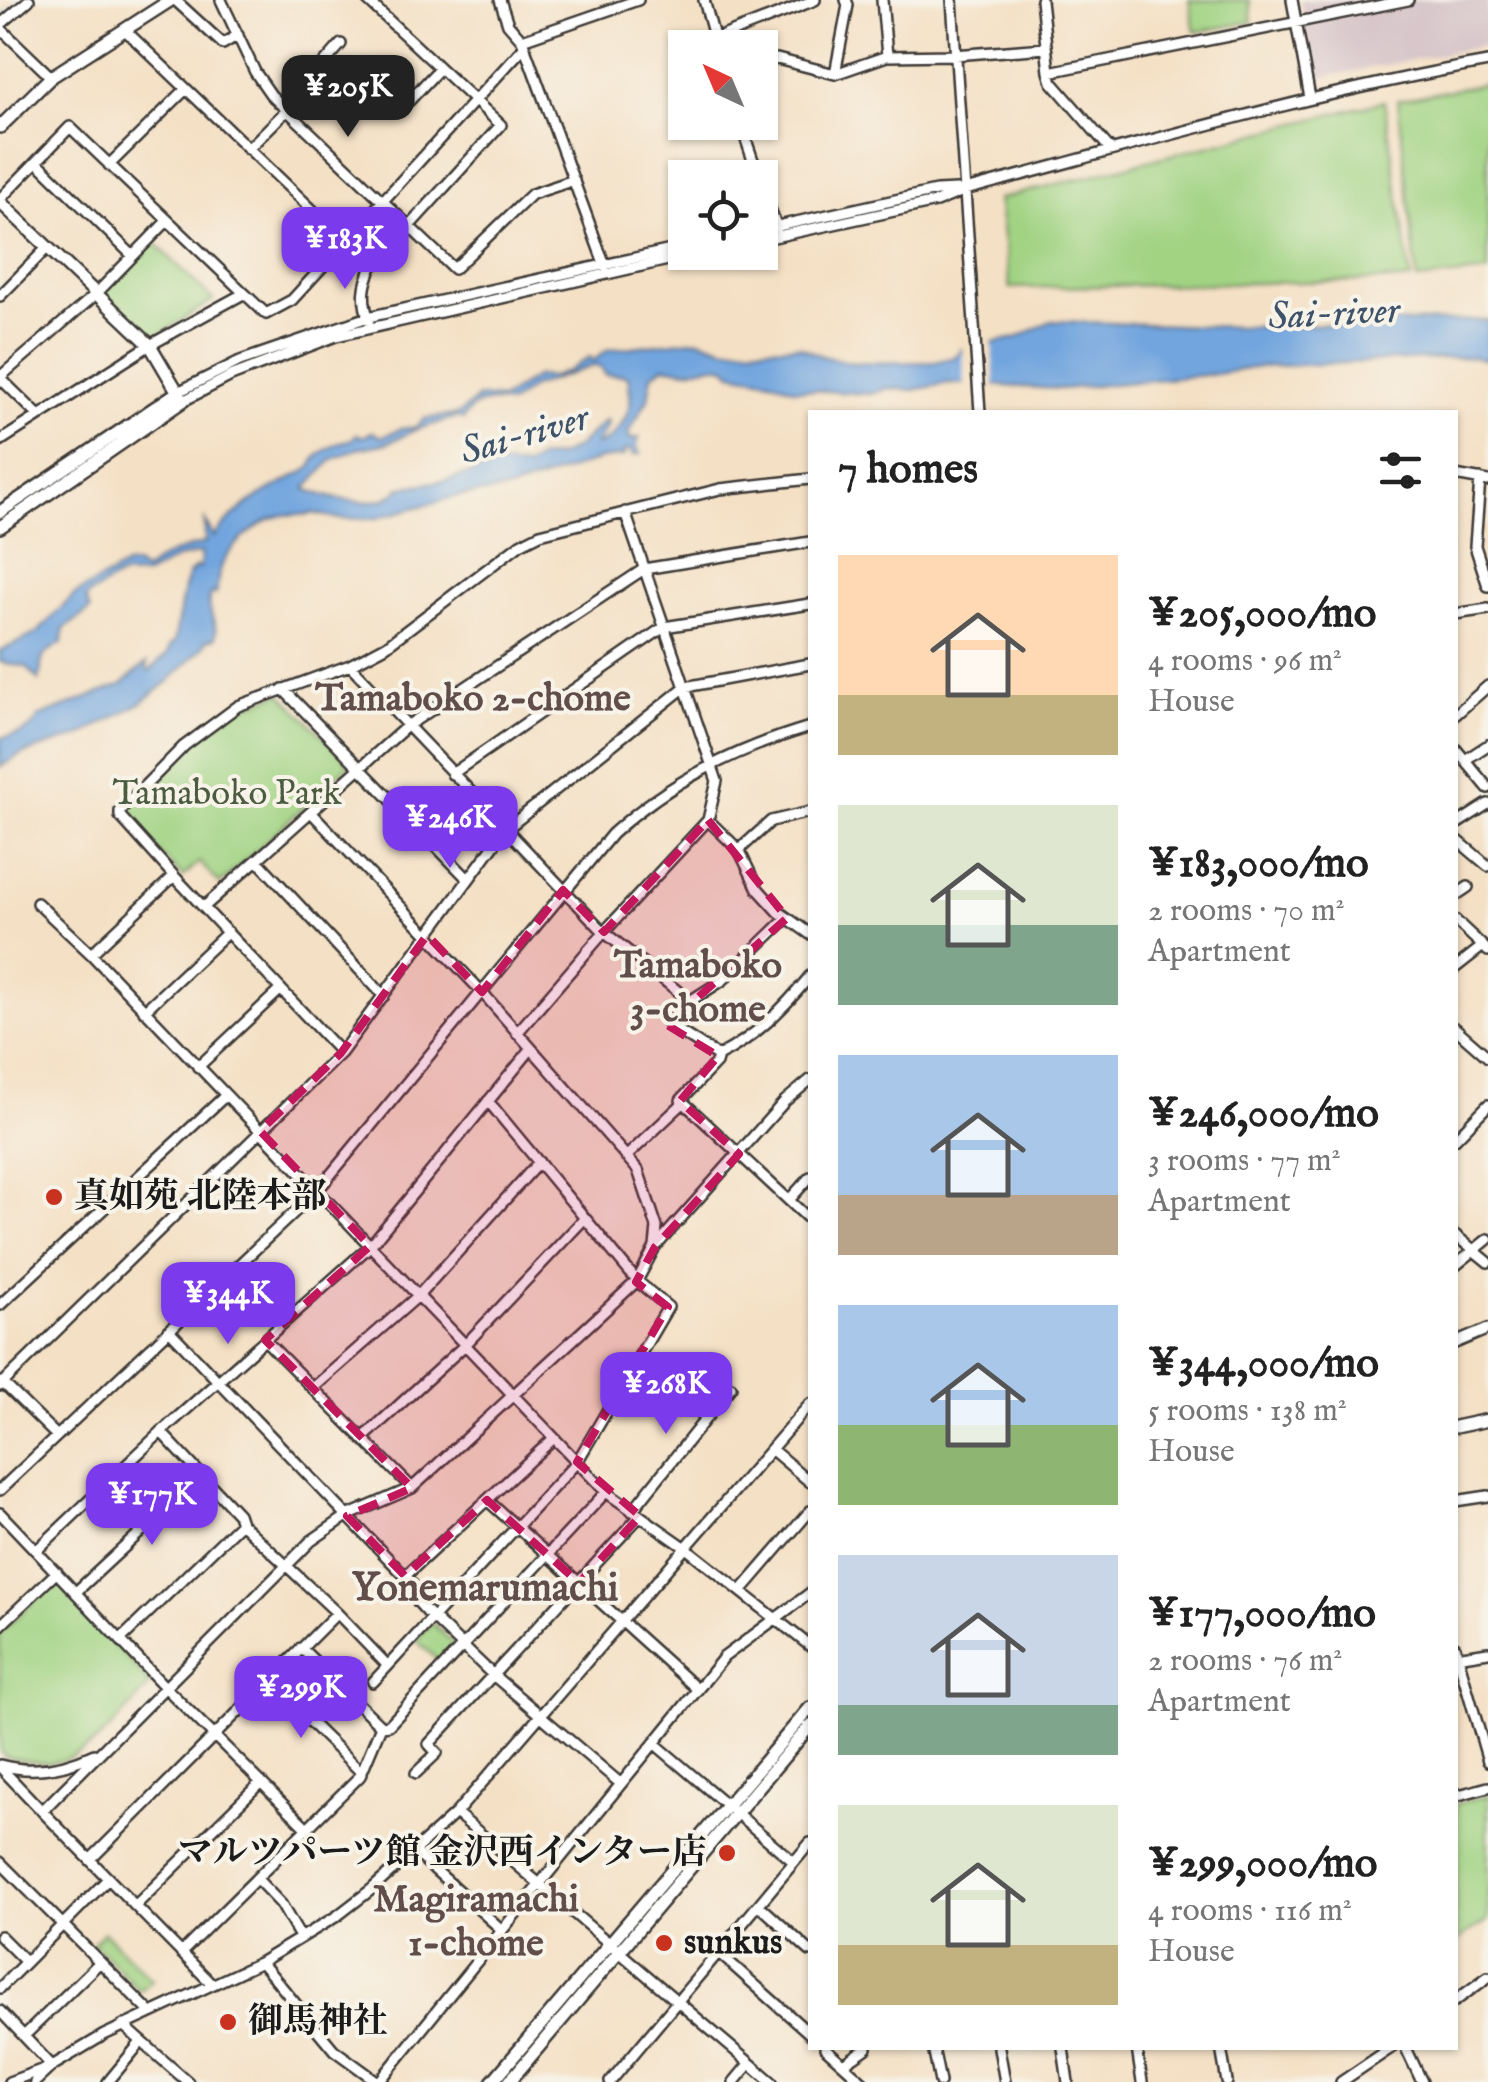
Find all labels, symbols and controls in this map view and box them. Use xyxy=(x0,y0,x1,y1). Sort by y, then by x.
north arrow xyxy=(668,30,778,140)
map controls xyxy=(668,30,778,270)
pin: ¥205K xyxy=(278,55,418,140)
text: ¥205K xyxy=(304,67,392,108)
button: locate xyxy=(668,160,778,270)
pin: ¥183K xyxy=(275,207,415,292)
text: ¥183K xyxy=(304,219,386,260)
water label: Sai-river xyxy=(1267,287,1403,342)
water label: Sai-river xyxy=(455,394,597,477)
icon: filters xyxy=(1373,443,1428,498)
text: 7 homes xyxy=(838,444,978,497)
text: ¥205,000/mo xyxy=(1148,588,1376,641)
icon: home xyxy=(918,595,1038,715)
text: 4 rooms · 96 m² xyxy=(1148,641,1342,682)
district label: Tamaboko 2-chome xyxy=(314,676,631,724)
text: House xyxy=(1148,682,1235,723)
park label: Tamaboko Park xyxy=(112,772,342,817)
pin: ¥246K xyxy=(380,786,520,871)
text: ¥246K xyxy=(405,798,495,839)
text: ¥183,000/mo xyxy=(1148,838,1369,891)
icon: home xyxy=(918,845,1038,965)
text: 2 rooms · 70 m² xyxy=(1148,891,1345,932)
text: Apartment xyxy=(1148,932,1291,973)
district label: Tamaboko 3-chome xyxy=(613,943,782,1035)
text: ¥246,000/mo xyxy=(1148,1088,1379,1141)
icon: home xyxy=(918,1095,1038,1215)
text: 3 rooms · 77 m² xyxy=(1148,1141,1341,1182)
place label: 真如苑 北陸本部 xyxy=(74,1175,327,1220)
text: Apartment xyxy=(1148,1182,1291,1223)
marker: 真如苑 北陸本部 xyxy=(43,1186,65,1208)
pin: ¥344K xyxy=(158,1262,298,1347)
text: ¥344K xyxy=(183,1274,273,1315)
text: ¥344,000/mo xyxy=(1148,1338,1379,1391)
icon: home xyxy=(918,1345,1038,1465)
pin: ¥268K xyxy=(596,1352,736,1437)
text: ¥268K xyxy=(622,1364,710,1405)
text: 5 rooms · 138 m² xyxy=(1148,1391,1347,1432)
text: House xyxy=(1148,1432,1235,1473)
pin: ¥177K xyxy=(82,1463,222,1548)
text: ¥177K xyxy=(108,1475,196,1516)
district label: Yonemarumachi xyxy=(352,1564,619,1615)
text: ¥177,000/mo xyxy=(1148,1588,1376,1641)
icon: home xyxy=(918,1595,1038,1715)
text: 2 rooms · 76 m² xyxy=(1148,1641,1342,1682)
pin: ¥299K xyxy=(231,1656,371,1741)
text: ¥299K xyxy=(256,1668,346,1709)
text: Apartment xyxy=(1148,1682,1291,1723)
place label: マルツパーツ館 金沢西インター店 xyxy=(178,1831,707,1876)
text: ¥299,000/mo xyxy=(1148,1838,1377,1891)
marker: マルツパーツ館 金沢西インター店 xyxy=(716,1842,738,1864)
icon: home xyxy=(918,1845,1038,1965)
district label: Magiramachi 1-chome xyxy=(373,1877,579,1969)
text: 4 rooms · 116 m² xyxy=(1148,1891,1352,1932)
place label: sunkus xyxy=(684,1921,782,1966)
marker: sunkus xyxy=(653,1932,675,1954)
text: House xyxy=(1148,1932,1235,1973)
place label: 御馬神社 xyxy=(248,2000,388,2045)
marker: 御馬神社 xyxy=(217,2011,239,2033)

